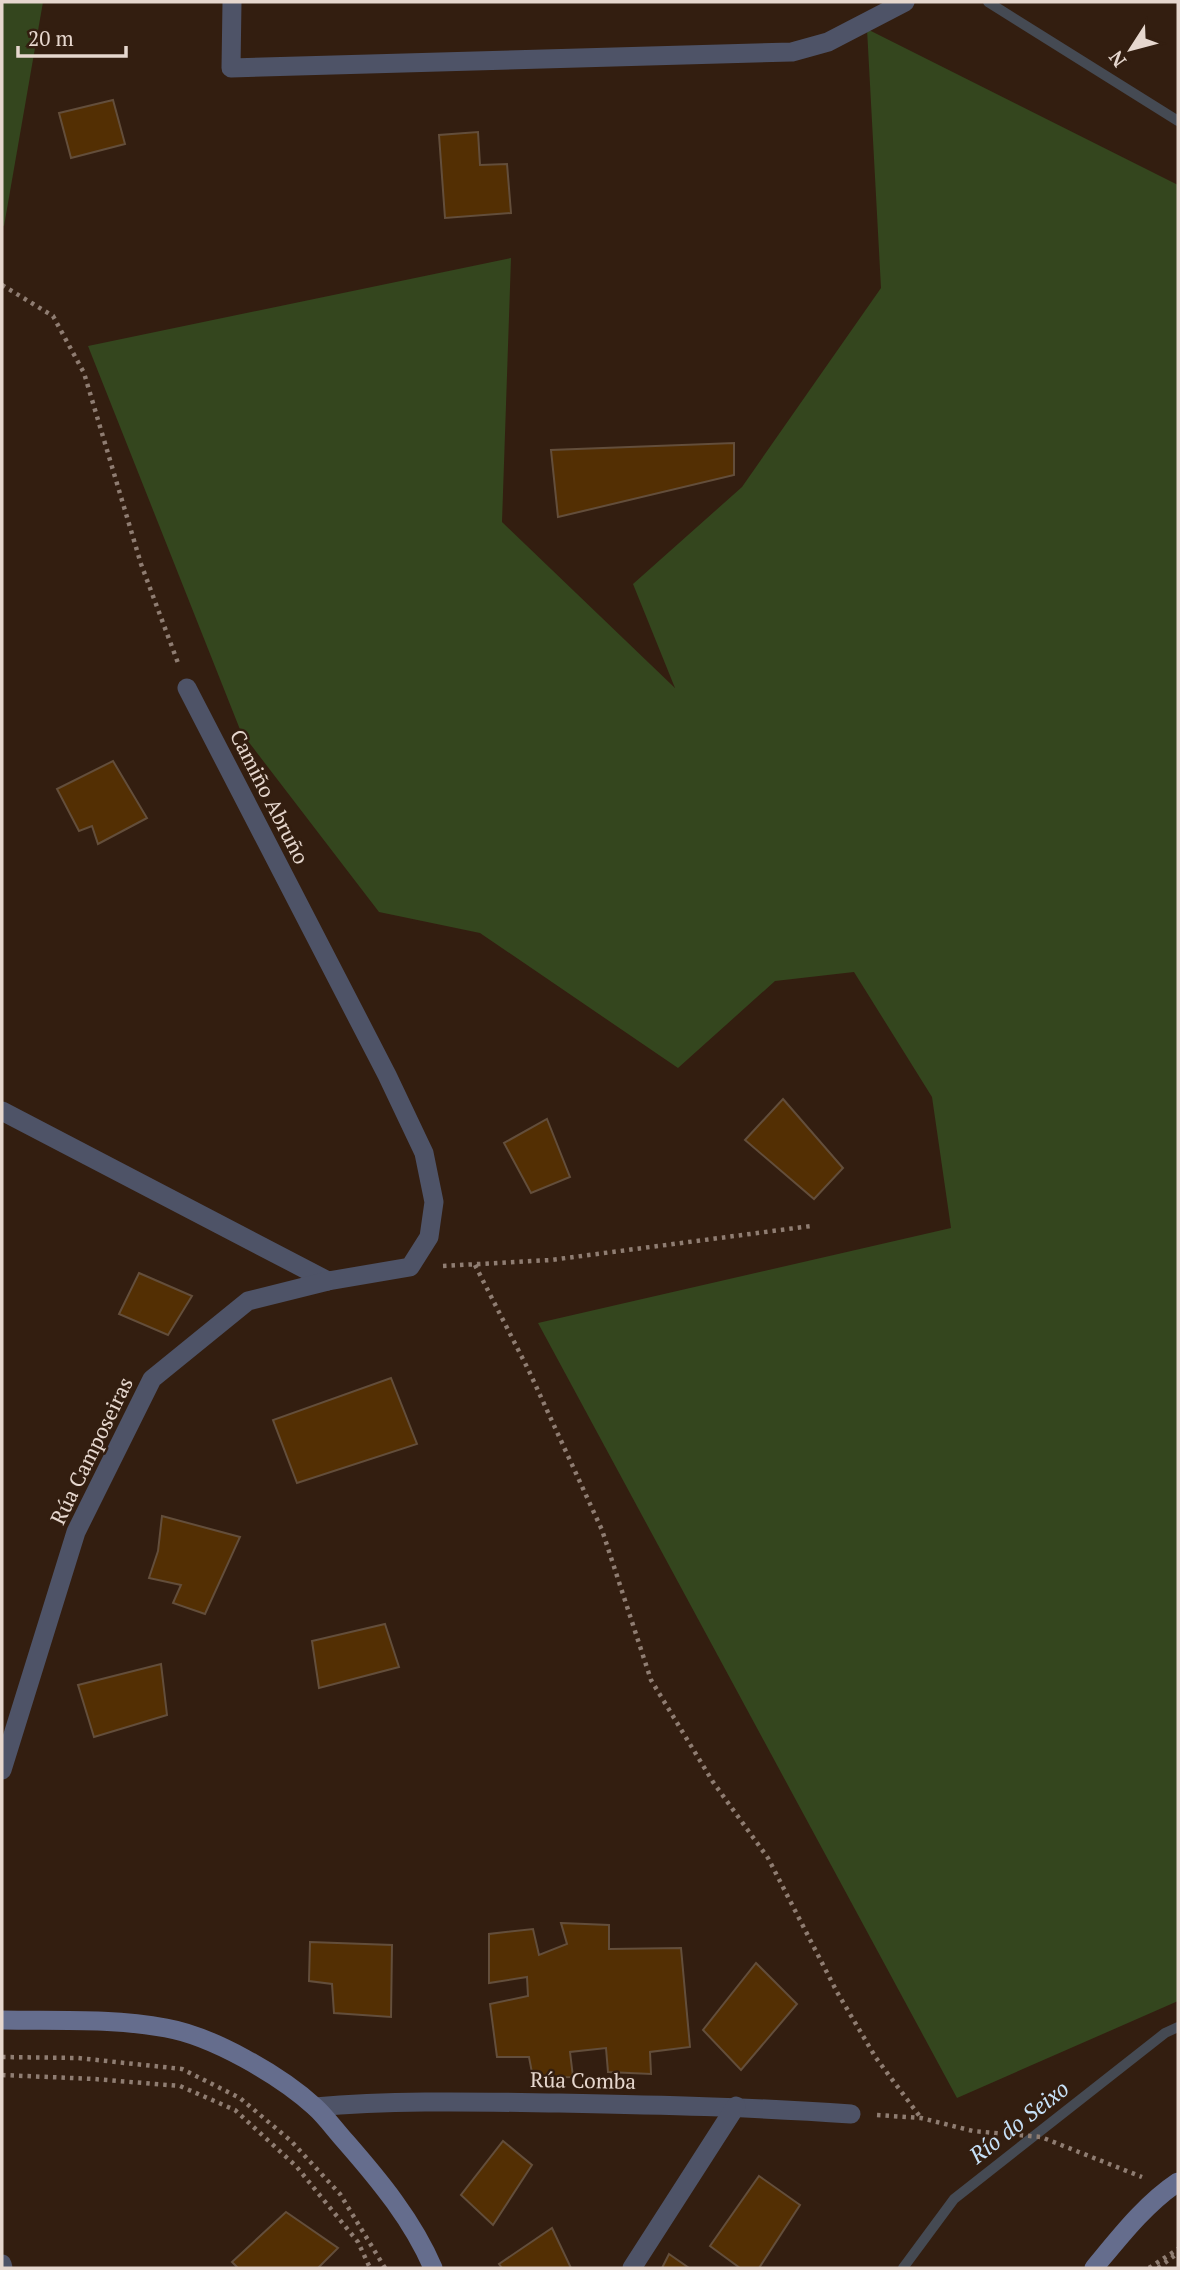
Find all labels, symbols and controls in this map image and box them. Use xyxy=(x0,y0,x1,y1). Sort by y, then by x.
scale bar xyxy=(18,14,126,58)
north arrow xyxy=(1096,14,1166,84)
text: 20 m xyxy=(28,24,74,52)
text: N xyxy=(1102,46,1131,72)
street label: Camiño Abruño xyxy=(224,725,316,869)
street label: Rúa Camposeiras xyxy=(43,1372,139,1529)
street label: Rúa Comba xyxy=(530,2065,637,2095)
water label: Río do Seixo xyxy=(962,2073,1075,2171)

